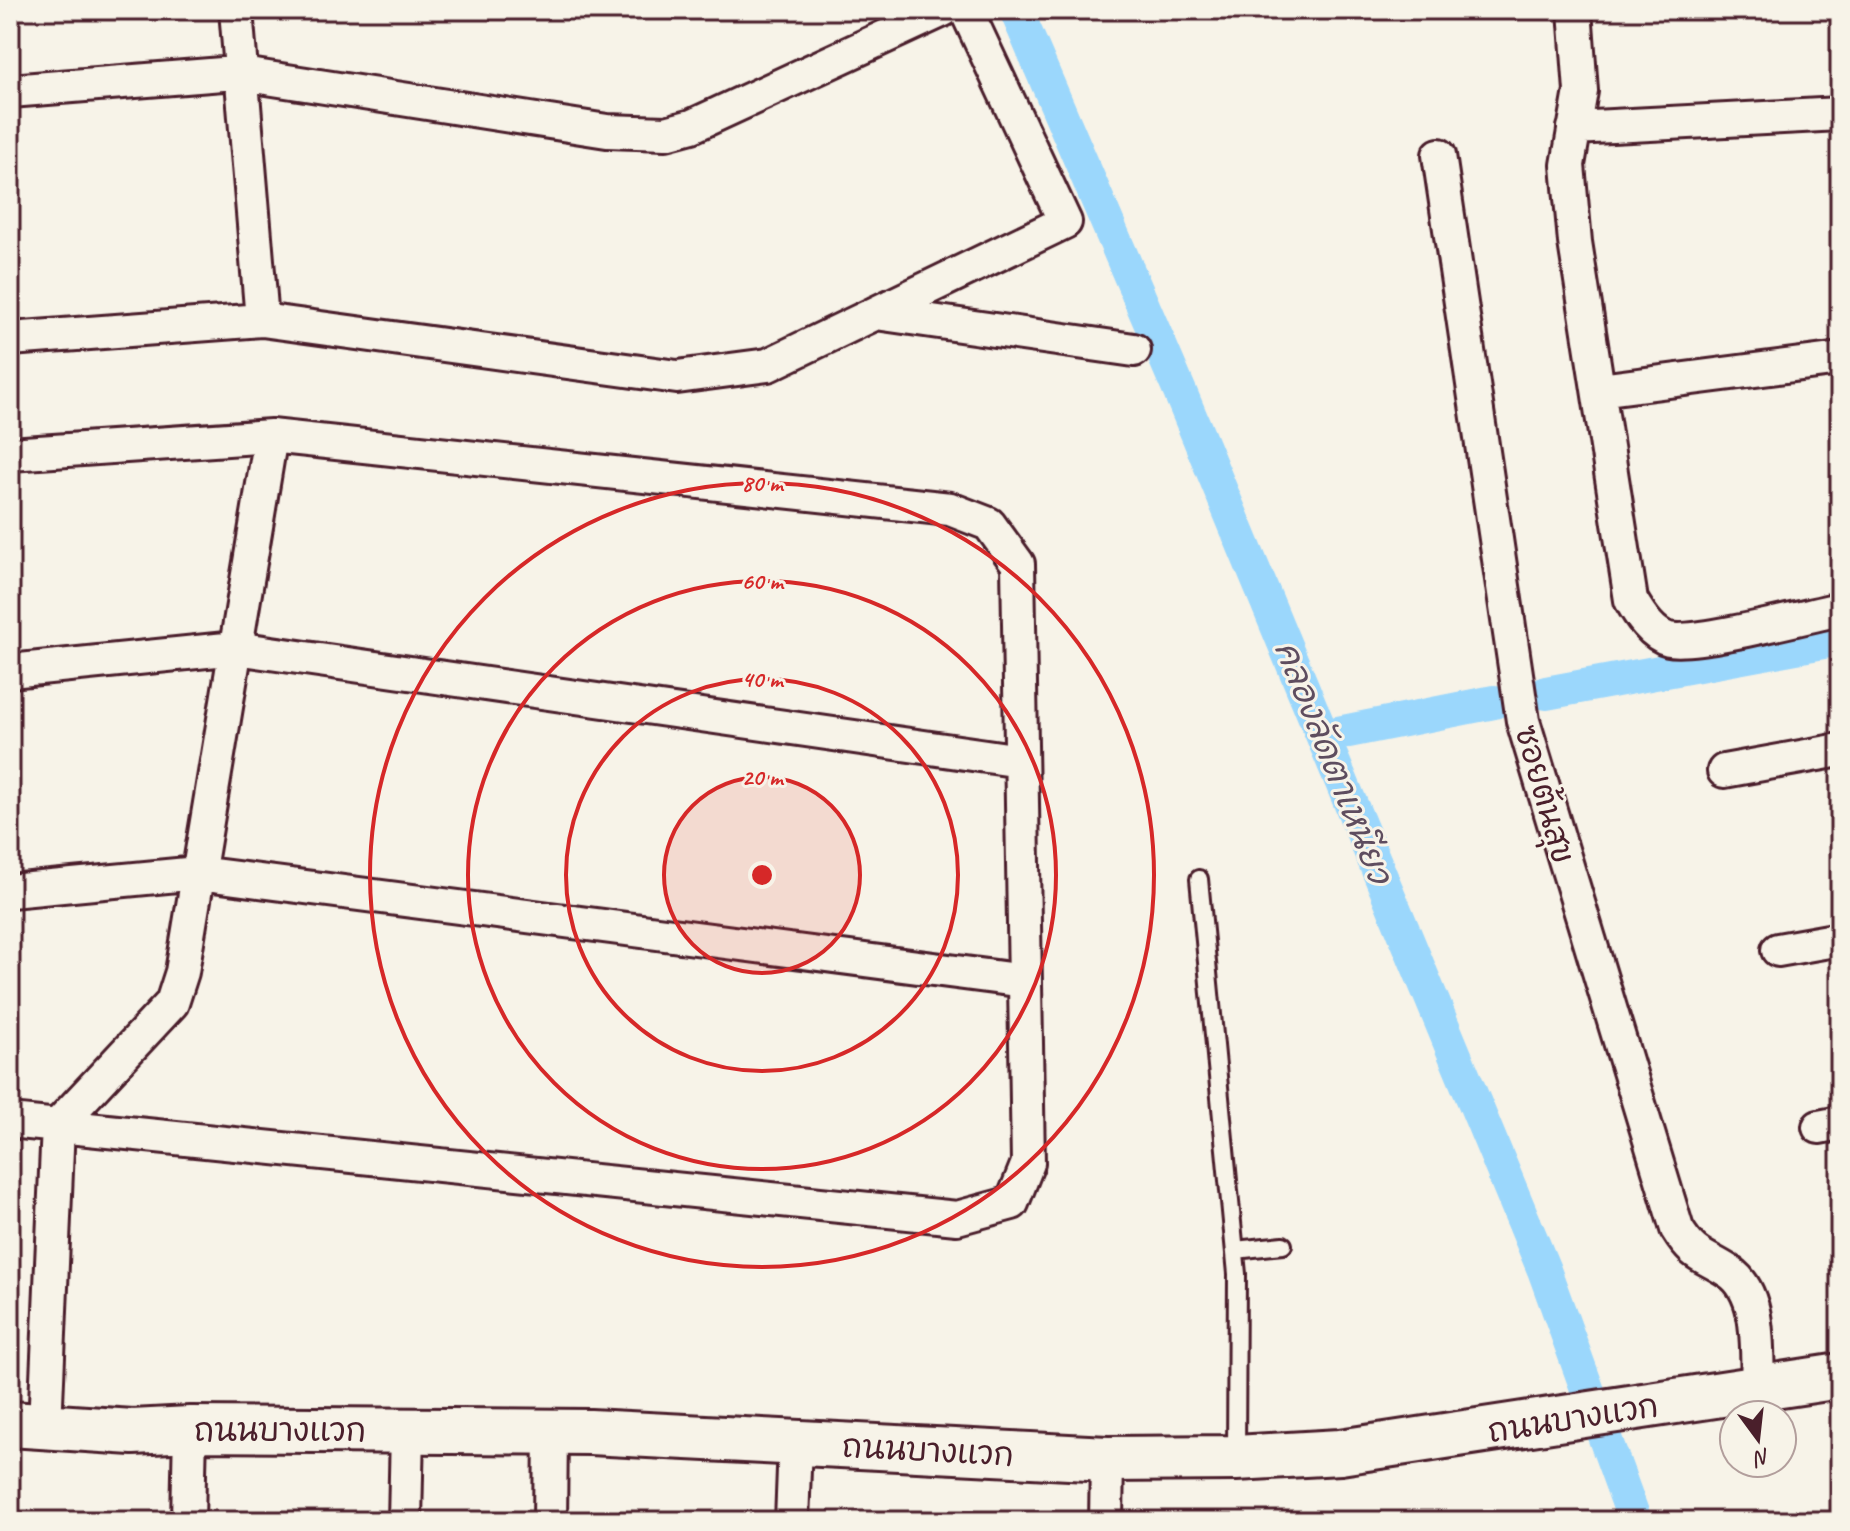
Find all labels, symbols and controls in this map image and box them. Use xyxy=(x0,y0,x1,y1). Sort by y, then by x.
text: 80 m xyxy=(741,468,785,498)
text: 60 m xyxy=(741,566,785,596)
water label: คลองลัดตาเหนียว xyxy=(1265,635,1403,892)
text: 40 m xyxy=(741,664,785,694)
street label: ซอยต้นสุข xyxy=(1502,720,1585,869)
text: 20 m xyxy=(741,762,785,792)
centre of rings xyxy=(748,861,776,889)
street label: ถนนบางแวก xyxy=(1485,1385,1661,1452)
north arrow xyxy=(1718,1399,1798,1479)
street label: ถนนบางแวก xyxy=(194,1410,366,1451)
street label: ถนนบางแวก xyxy=(841,1426,1015,1475)
text: N xyxy=(1749,1442,1773,1474)

